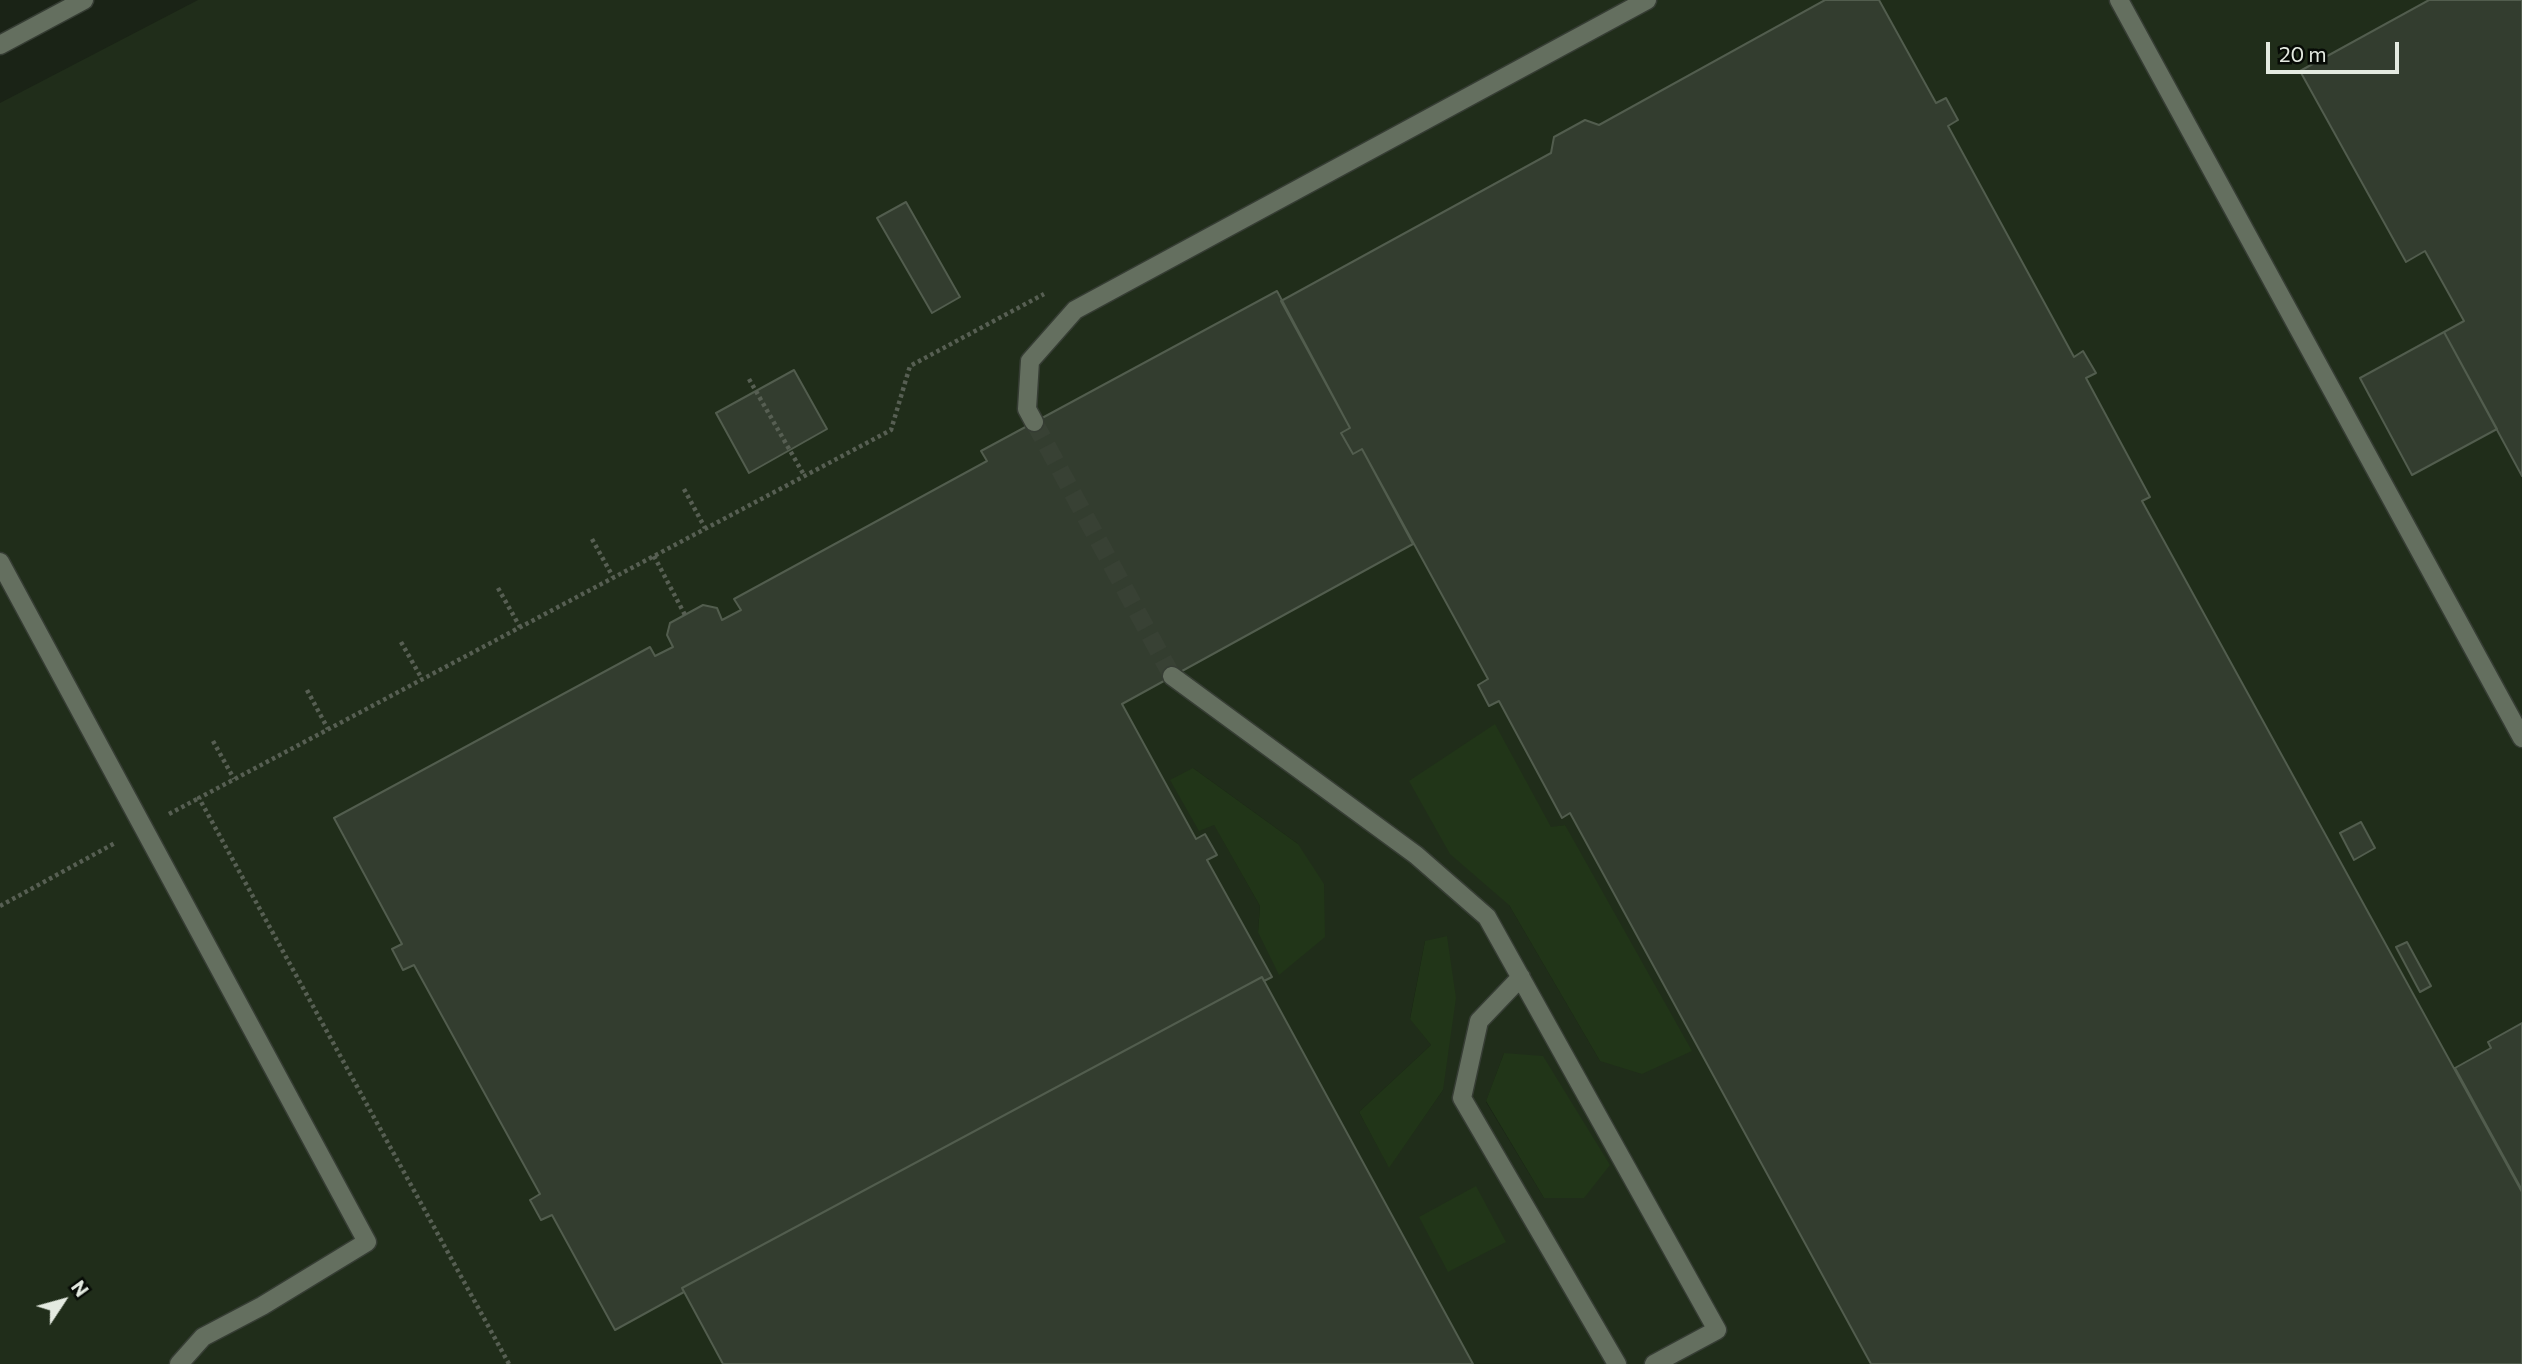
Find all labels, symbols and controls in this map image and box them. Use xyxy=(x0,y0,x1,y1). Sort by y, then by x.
scale bar xyxy=(2270,28,2403,72)
text: 20 m xyxy=(2279,41,2327,66)
north arrow xyxy=(28,1266,98,1336)
text: N xyxy=(67,1276,94,1301)

